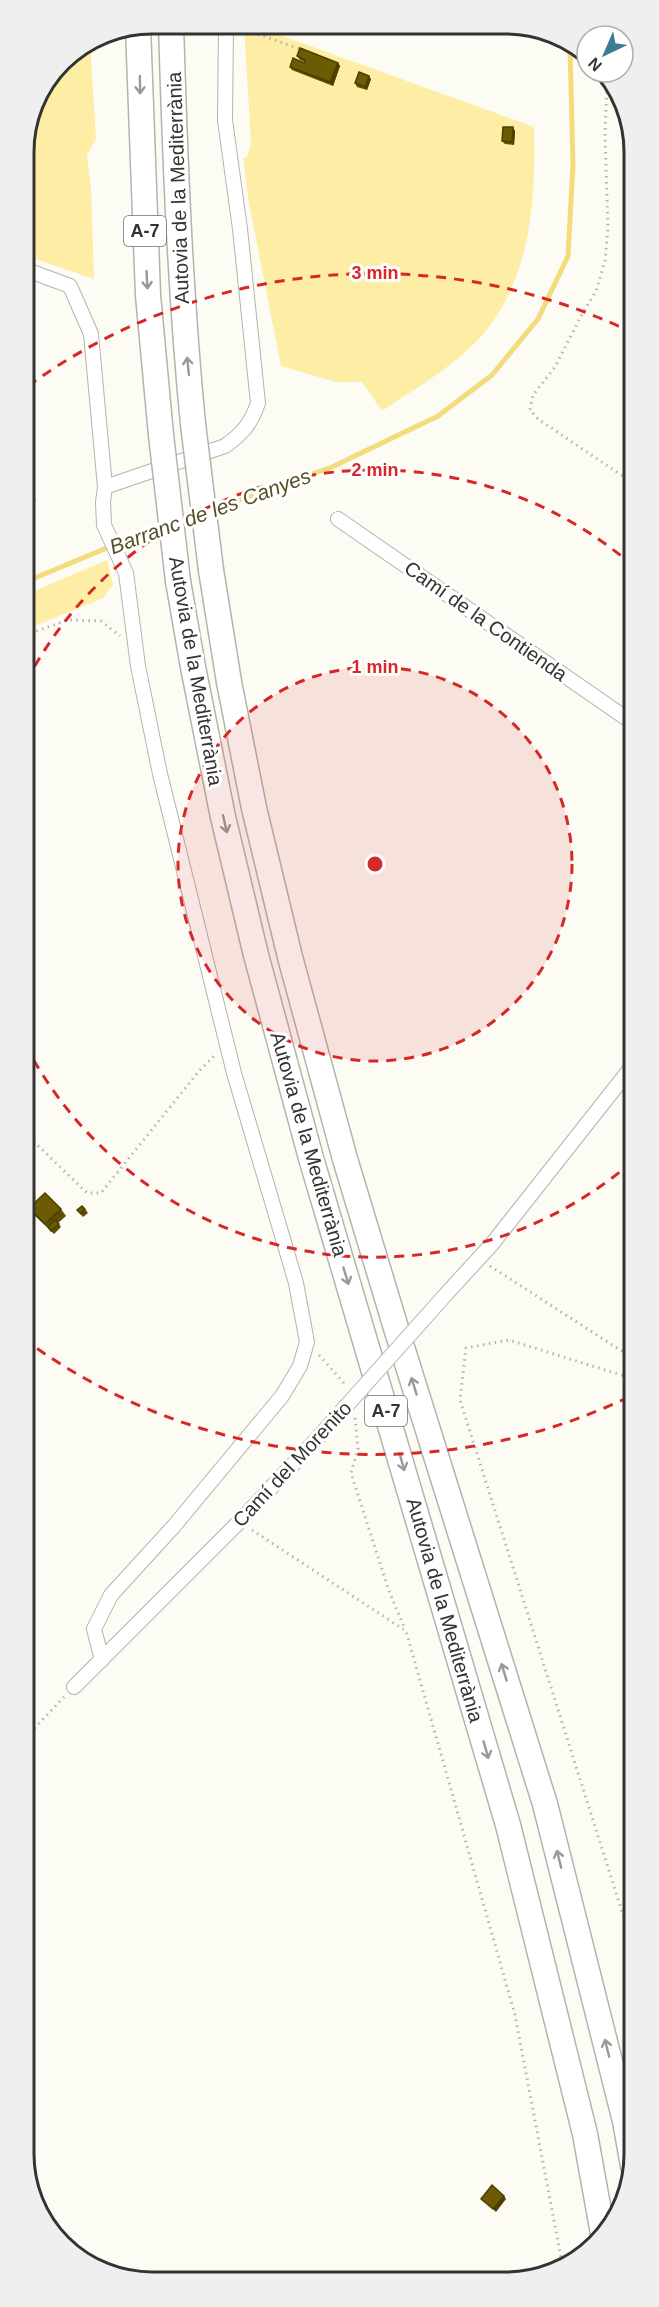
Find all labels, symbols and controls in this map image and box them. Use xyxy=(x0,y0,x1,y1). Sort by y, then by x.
north arrow xyxy=(575,24,635,84)
text: N xyxy=(585,54,605,75)
street label: Autovia de la Mediterrània xyxy=(163,71,193,304)
one-way arrow xyxy=(134,75,146,95)
road number: A-7 xyxy=(124,216,166,246)
text: 3 min xyxy=(351,263,399,283)
one-way arrow xyxy=(142,270,153,290)
one-way arrow xyxy=(182,357,193,376)
text: 2 min xyxy=(351,460,399,480)
water label: Barranc de les Canyes xyxy=(106,464,314,558)
street label: Autovia de la Mediterrània xyxy=(165,555,227,788)
street label: Camí de la Contienda xyxy=(400,557,572,686)
text: 1 min xyxy=(351,657,399,677)
one-way arrow xyxy=(219,814,231,833)
centre of rings xyxy=(365,854,385,874)
street label: Autovia de la Mediterrània xyxy=(266,1029,352,1260)
one-way arrow xyxy=(341,1266,352,1285)
one-way arrow xyxy=(408,1377,419,1396)
road number: A-7 xyxy=(365,1396,407,1426)
street label: Camí del Morenito xyxy=(228,1397,356,1531)
one-way arrow xyxy=(397,1453,408,1472)
street label: Autovia de la Mediterrània xyxy=(402,1495,488,1726)
one-way arrow xyxy=(498,1663,509,1682)
one-way arrow xyxy=(481,1740,492,1759)
one-way arrow xyxy=(553,1850,564,1869)
one-way arrow xyxy=(600,2039,612,2058)

